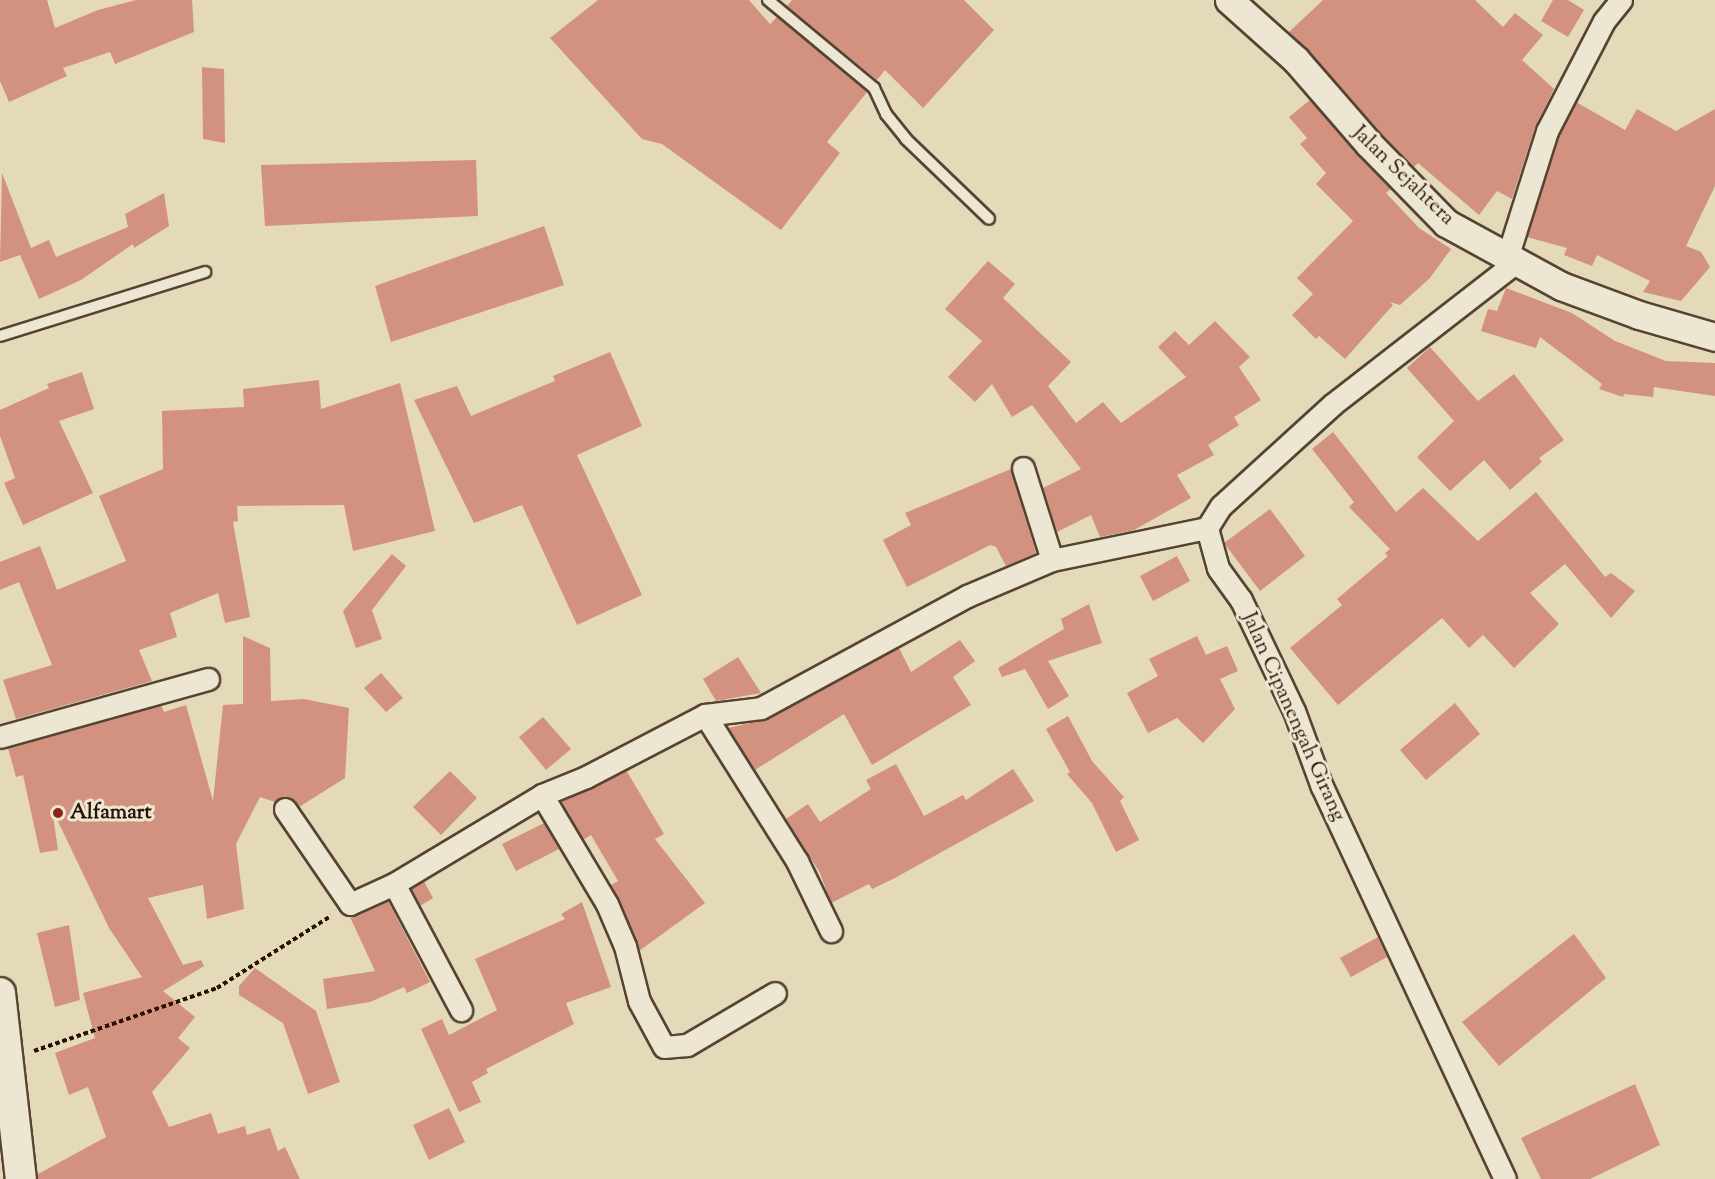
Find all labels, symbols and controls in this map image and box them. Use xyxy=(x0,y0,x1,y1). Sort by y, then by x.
street label: Jalan Sejahtera xyxy=(1347,121,1459,231)
street label: Jalan Cipanengah Girang xyxy=(1236,609,1350,825)
place label: Alfamart xyxy=(70,800,152,826)
marker: Alfamart xyxy=(51,806,65,820)

